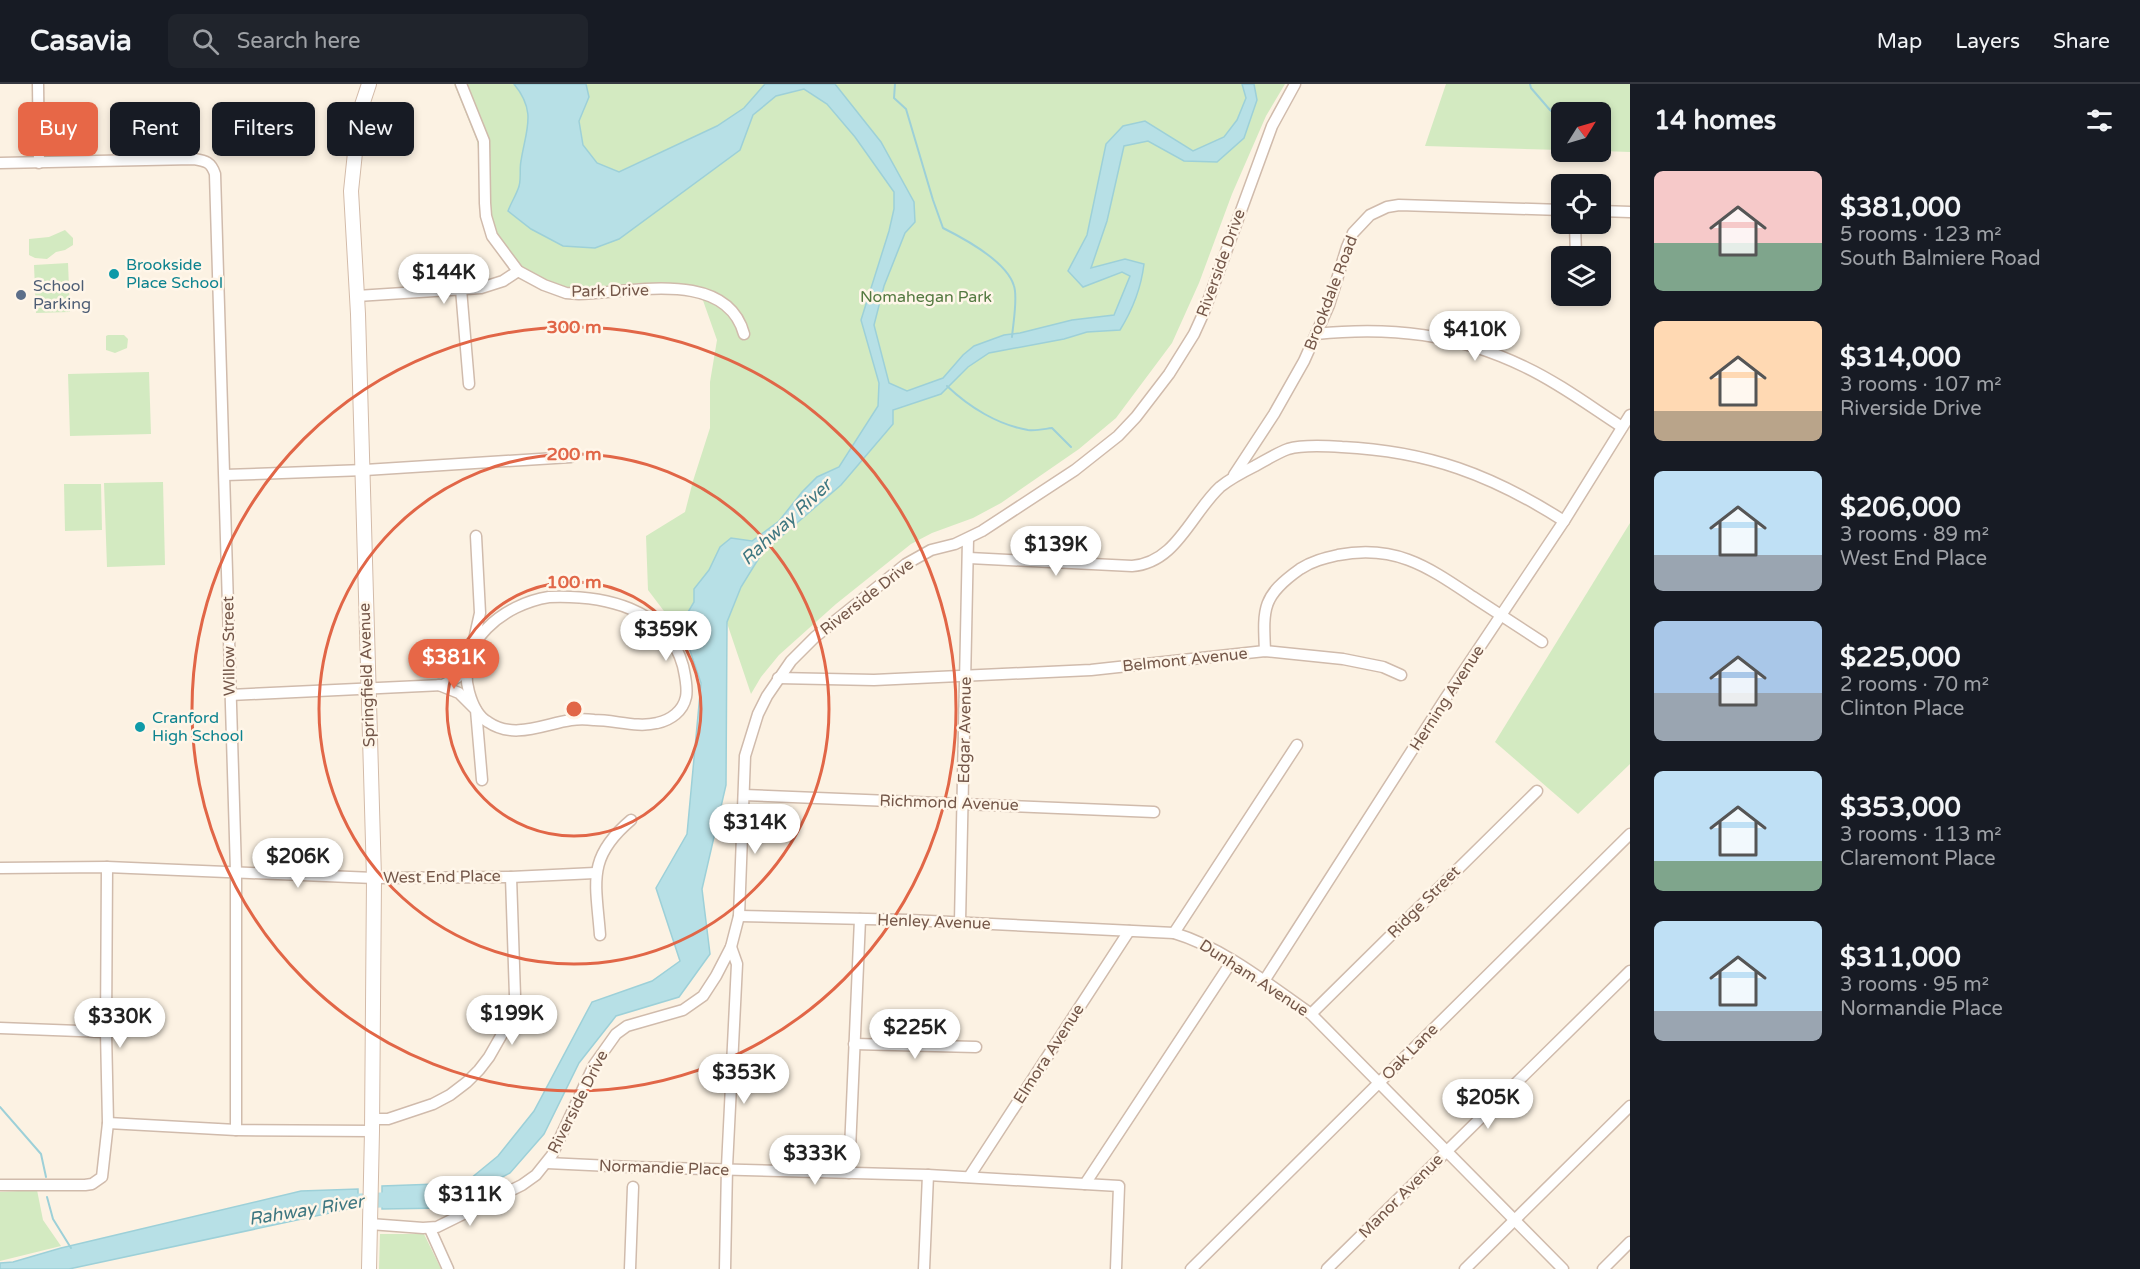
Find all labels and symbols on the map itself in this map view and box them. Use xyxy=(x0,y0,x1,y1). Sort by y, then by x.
north arrow xyxy=(1551,102,1611,162)
street label: Riverside Drive xyxy=(1192,206,1250,320)
street label: Brookdale Road xyxy=(1300,233,1362,353)
pin: $144K xyxy=(402,254,486,305)
place label: Brookside Place School xyxy=(126,255,223,293)
marker: Brookside Place School xyxy=(107,267,121,281)
place label: School Parking xyxy=(33,276,91,314)
street label: Park Drive xyxy=(571,280,649,302)
park label: Nomahegan Park xyxy=(860,287,992,307)
marker: School Parking xyxy=(14,288,28,302)
pin: $410K xyxy=(1433,311,1517,362)
text: 300 m xyxy=(546,316,602,338)
text: 200 m xyxy=(546,443,602,465)
water label: Rahway River xyxy=(736,473,837,570)
pin: $139K xyxy=(1014,526,1098,577)
street label: Riverside Drive xyxy=(816,554,918,640)
text: 100 m xyxy=(546,571,602,593)
street label: Willow Street xyxy=(218,596,240,696)
street label: Springfield Avenue xyxy=(354,602,380,748)
pin: $359K xyxy=(624,611,708,662)
pin: $381K xyxy=(412,639,496,690)
street label: Herning Avenue xyxy=(1405,641,1489,755)
street label: Belmont Avenue xyxy=(1122,643,1248,677)
street label: Edgar Avenue xyxy=(954,676,976,784)
centre of rings xyxy=(564,699,584,719)
place label: Cranford High School xyxy=(152,708,243,746)
marker: Cranford High School xyxy=(133,720,147,734)
street label: Richmond Avenue xyxy=(879,791,1019,815)
pin: $314K xyxy=(713,804,797,855)
pin: $206K xyxy=(256,838,340,889)
street label: Ridge Street xyxy=(1384,862,1464,942)
street label: West End Place xyxy=(383,866,501,888)
street label: Henley Avenue xyxy=(877,910,991,934)
street label: Dunham Avenue xyxy=(1196,935,1312,1021)
pin: $199K xyxy=(470,995,554,1046)
pin: $330K xyxy=(78,998,162,1049)
street label: Elmora Avenue xyxy=(1009,1000,1089,1108)
pin: $225K xyxy=(873,1009,957,1060)
street label: Oak Lane xyxy=(1378,1020,1442,1084)
street label: Riverside Drive xyxy=(543,1047,613,1157)
pin: $353K xyxy=(702,1054,786,1105)
pin: $205K xyxy=(1446,1079,1530,1130)
pin: $333K xyxy=(773,1135,857,1186)
street label: Manor Avenue xyxy=(1355,1150,1447,1242)
street label: Normandie Place xyxy=(599,1156,729,1180)
pin: $311K xyxy=(428,1176,512,1227)
water label: Rahway River xyxy=(247,1190,367,1230)

